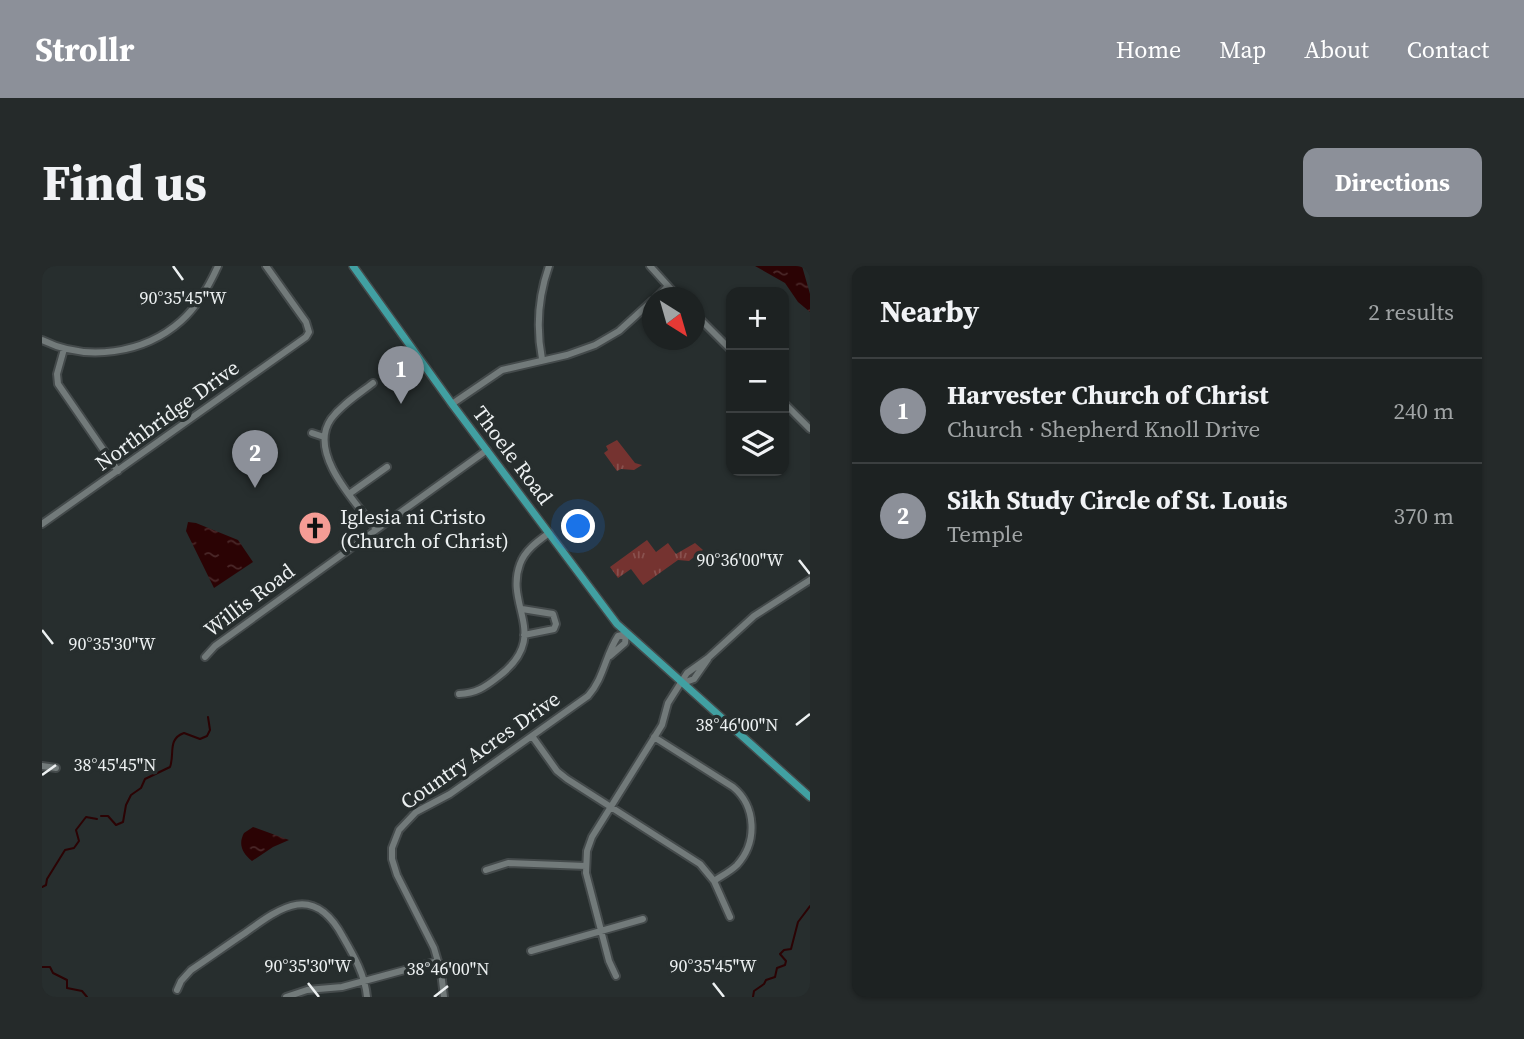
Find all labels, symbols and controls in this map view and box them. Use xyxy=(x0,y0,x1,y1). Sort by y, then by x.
text: Strollr xyxy=(35,27,134,72)
text: Home xyxy=(1116,33,1181,66)
text: Map xyxy=(1219,33,1266,66)
text: About xyxy=(1304,33,1369,66)
text: Contact xyxy=(1407,33,1489,66)
button: Directions xyxy=(1303,148,1482,217)
text: Find us xyxy=(42,149,207,216)
text: 90°35'45"W xyxy=(140,285,227,310)
north arrow xyxy=(642,287,705,350)
map controls xyxy=(726,287,789,476)
button: + xyxy=(726,287,789,350)
text: Nearby xyxy=(880,291,979,332)
text: 2 results xyxy=(1368,296,1454,328)
pin: 1 xyxy=(378,346,424,404)
button: − xyxy=(726,350,789,413)
street label: Northbridge Drive xyxy=(89,353,245,477)
text: Harvester Church of Christ xyxy=(947,377,1269,413)
text: 1 xyxy=(897,395,909,427)
text: 240 m xyxy=(1393,395,1454,427)
street label: Thoele Road xyxy=(466,400,560,510)
button: layers xyxy=(726,413,789,476)
text: Church · Shepherd Knoll Drive xyxy=(947,413,1260,445)
pin: 2 xyxy=(232,430,278,488)
text: Sikh Study Circle of St. Louis xyxy=(947,482,1288,518)
text: 2 xyxy=(897,500,909,532)
text: 370 m xyxy=(1393,500,1454,532)
place label: Iglesia ni Cristo (Church of Christ) xyxy=(340,502,509,555)
church icon: Iglesia ni Cristo (Church of Christ) xyxy=(296,509,334,547)
your location xyxy=(561,509,595,543)
text: Temple xyxy=(947,518,1023,550)
text: 90°36'00"W xyxy=(697,547,784,572)
street label: Willis Road xyxy=(198,556,300,644)
text: 90°35'30"W xyxy=(69,631,156,656)
street label: Country Acres Drive xyxy=(394,684,566,816)
text: 38°46'00"N xyxy=(696,712,778,737)
text: 38°45'45"N xyxy=(74,752,156,777)
text: 90°35'30"W xyxy=(265,953,352,978)
text: 90°35'45"W xyxy=(670,953,757,978)
text: 38°46'00"N xyxy=(407,956,489,981)

